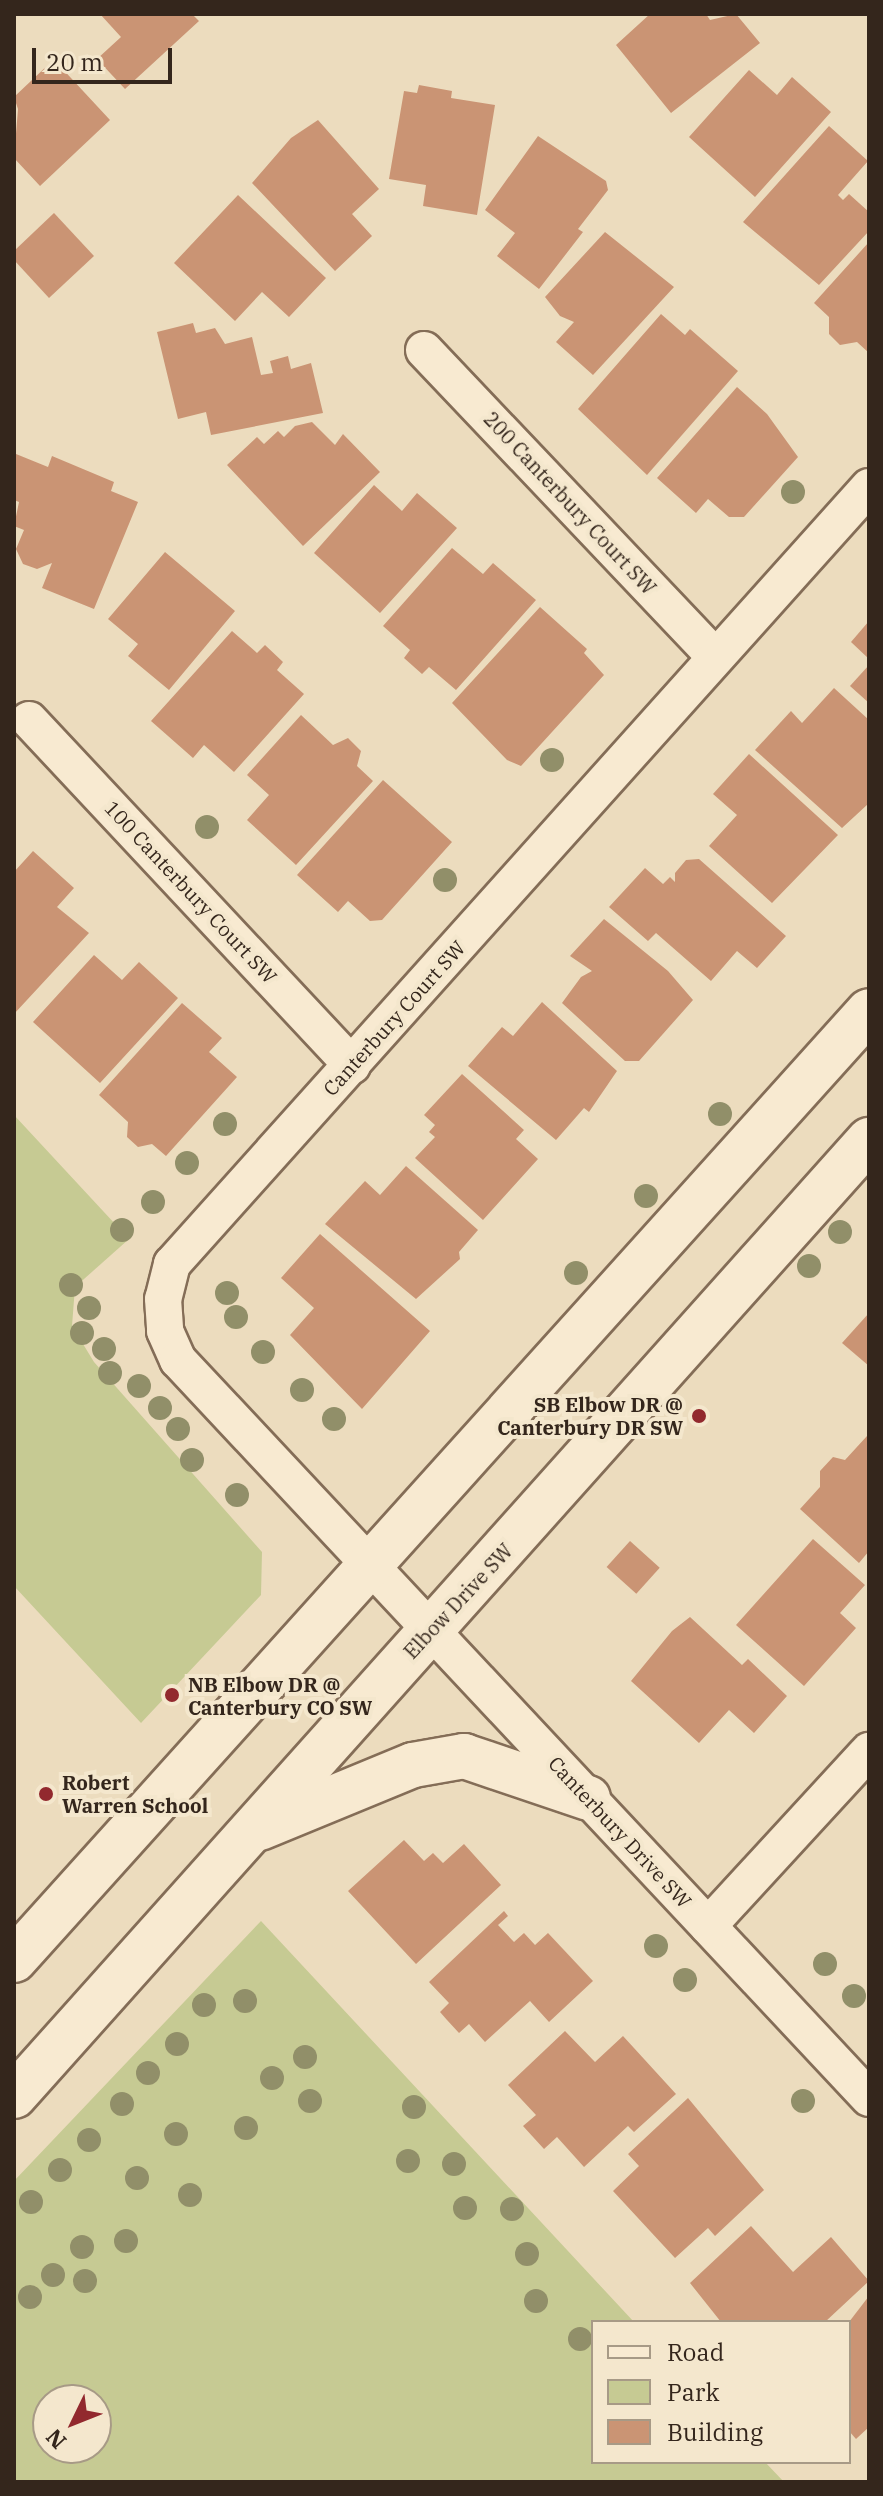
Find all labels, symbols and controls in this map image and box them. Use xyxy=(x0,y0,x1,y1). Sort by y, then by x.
scale bar xyxy=(36,32,176,82)
text: 20 m xyxy=(46,46,103,78)
street label: 200 Canterbury Court SW xyxy=(479,407,661,599)
street label: 100 Canterbury Court SW xyxy=(100,796,282,988)
street label: Canterbury Court SW xyxy=(318,936,470,1100)
place label: SB Elbow DR @ Canterbury DR SW xyxy=(497,1392,683,1439)
marker: SB Elbow DR @ Canterbury DR SW xyxy=(690,1407,708,1425)
street label: Elbow Drive SW xyxy=(399,1539,517,1663)
place label: NB Elbow DR @ Canterbury CO SW xyxy=(188,1672,372,1719)
marker: NB Elbow DR @ Canterbury CO SW xyxy=(163,1686,181,1704)
street label: Canterbury Drive SW xyxy=(544,1751,696,1913)
place label: Robert Warren School xyxy=(62,1770,208,1817)
marker: Robert Warren School xyxy=(37,1785,55,1803)
legend xyxy=(591,2320,851,2464)
text: Road xyxy=(667,2336,724,2368)
text: Park xyxy=(667,2376,719,2408)
north arrow xyxy=(32,2384,112,2464)
text: Building xyxy=(667,2416,763,2448)
text: N xyxy=(39,2423,72,2456)

